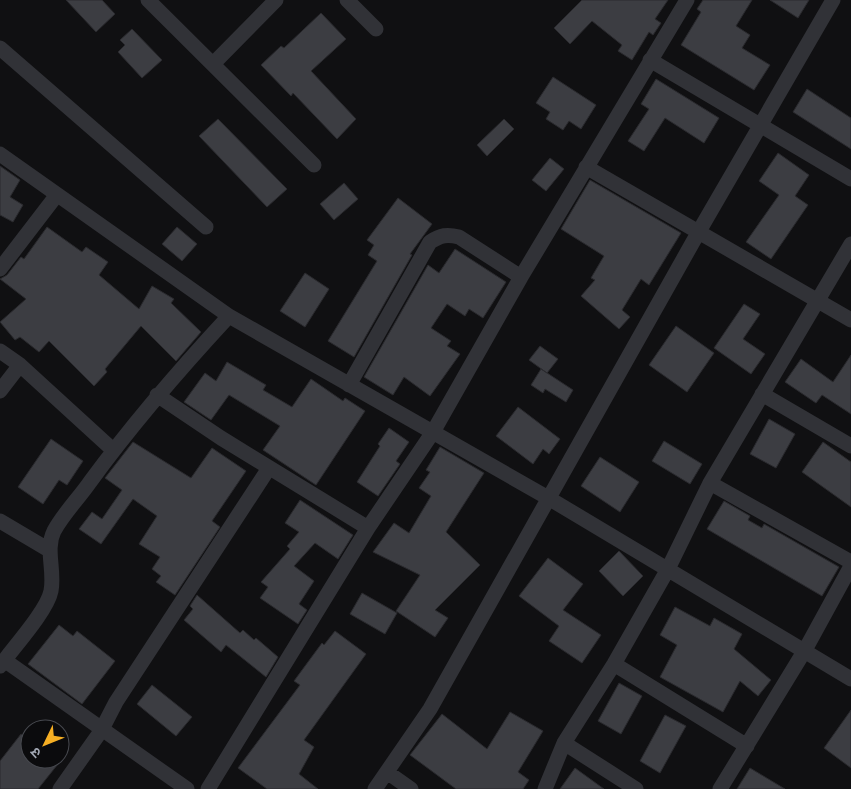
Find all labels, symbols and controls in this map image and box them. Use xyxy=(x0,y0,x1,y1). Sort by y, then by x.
north arrow xyxy=(20,719,70,769)
text: उ xyxy=(26,743,45,761)

